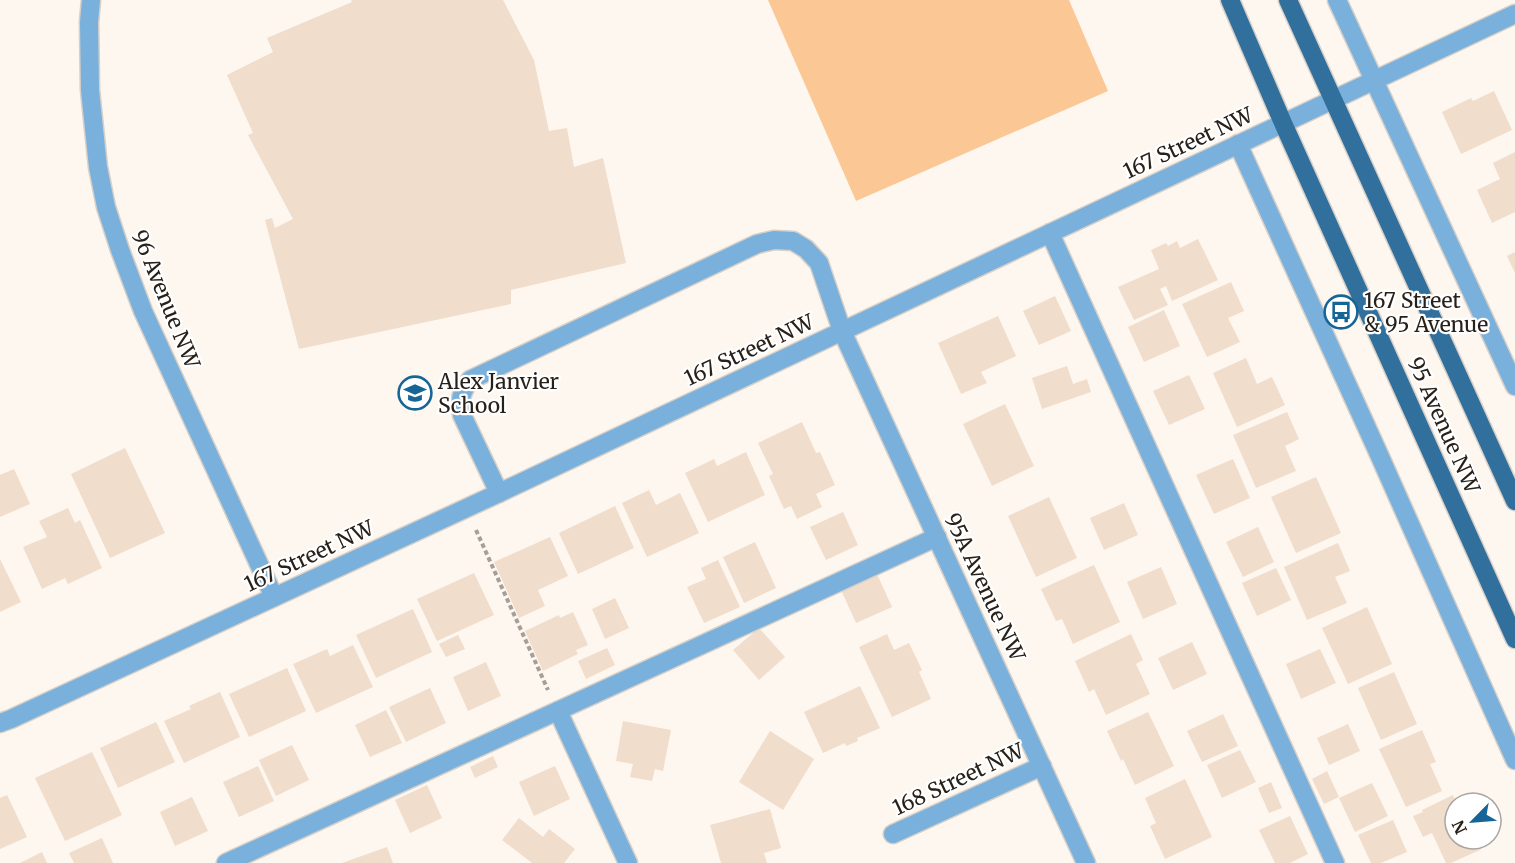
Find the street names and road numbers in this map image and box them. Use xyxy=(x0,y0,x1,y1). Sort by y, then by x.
street label: 167 Street NW xyxy=(1119,101,1258,185)
street label: 96 Avenue NW xyxy=(126,226,206,373)
street label: 167 Street NW xyxy=(680,308,819,392)
street label: 95 Avenue NW xyxy=(1402,353,1486,498)
street label: 95A Avenue NW xyxy=(939,509,1032,666)
street label: 167 Street NW xyxy=(240,514,379,598)
street label: 168 Street NW xyxy=(888,736,1029,821)

